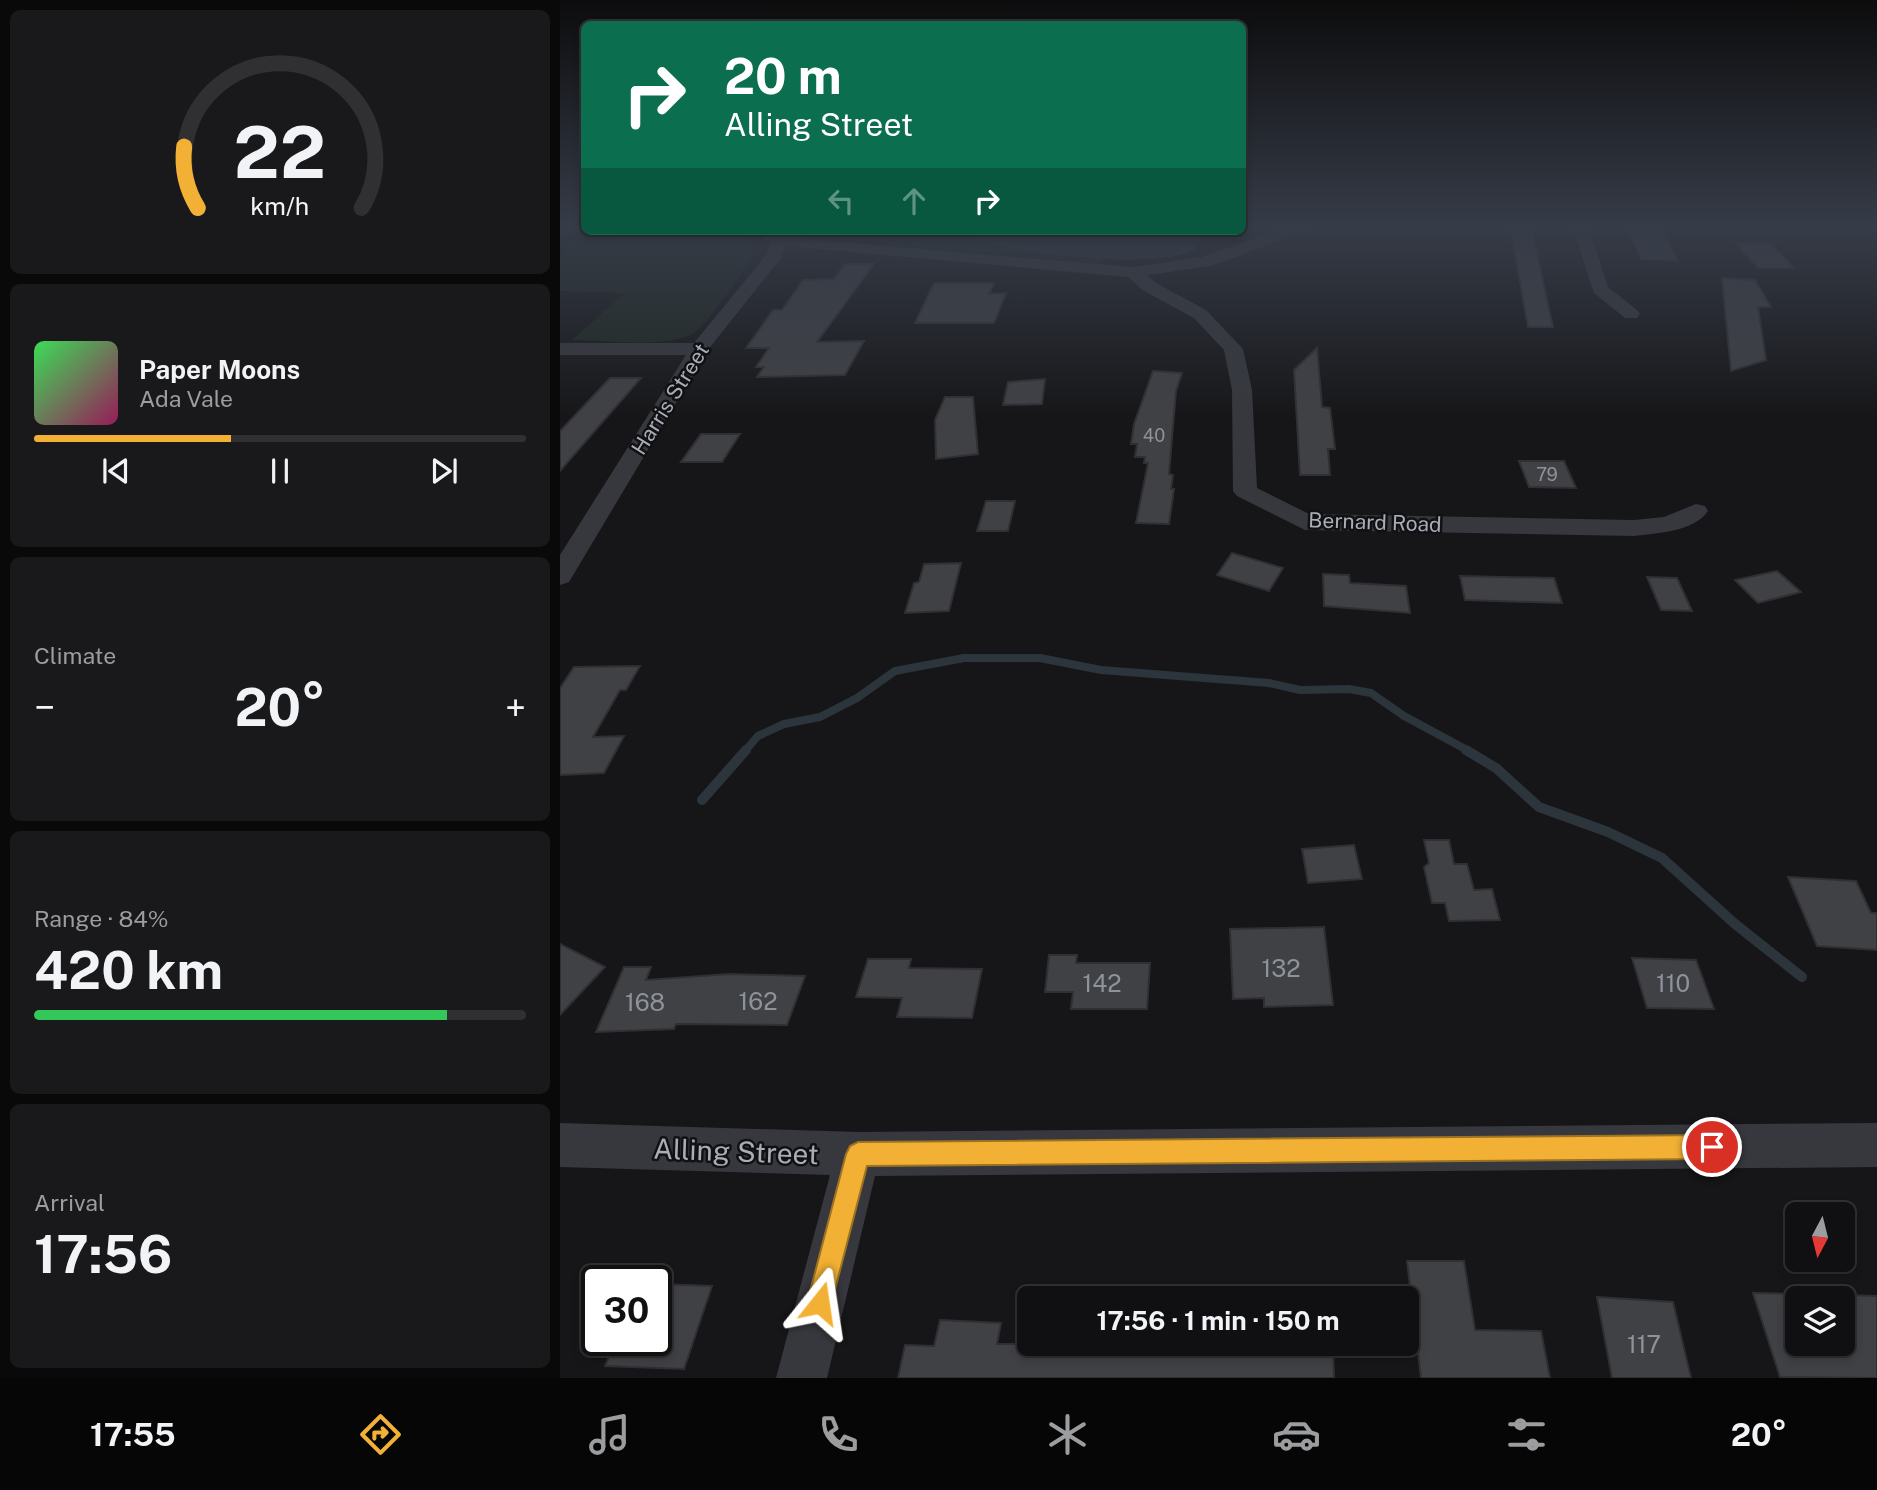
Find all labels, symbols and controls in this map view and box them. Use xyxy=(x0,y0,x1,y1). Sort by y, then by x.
text: 20 m xyxy=(724,47,842,105)
icon: right xyxy=(609,49,700,140)
text: Alling Street xyxy=(724,106,913,143)
text: 22 xyxy=(234,109,326,194)
icon: left xyxy=(822,182,860,220)
icon: ahead xyxy=(895,182,933,220)
icon: right xyxy=(968,182,1006,220)
text: km/h xyxy=(251,191,309,221)
street label: Harris Street xyxy=(626,339,714,459)
text: Paper Moons xyxy=(139,354,300,385)
text: Ada Vale xyxy=(139,385,233,412)
house number: 40 xyxy=(1143,425,1165,446)
icon: previous xyxy=(97,452,135,490)
icon: pause xyxy=(261,452,299,490)
icon: next xyxy=(425,452,463,490)
house number: 79 xyxy=(1536,464,1558,485)
street label: Bernard Road xyxy=(1308,507,1442,537)
text: Climate xyxy=(34,642,116,669)
text: 20° xyxy=(234,677,326,738)
text: − xyxy=(34,685,55,730)
text: + xyxy=(505,685,526,730)
text: Range · 84% xyxy=(34,905,169,932)
text: 420 km xyxy=(34,940,223,1001)
house number: 132 xyxy=(1261,954,1301,982)
house number: 142 xyxy=(1082,969,1122,997)
house number: 110 xyxy=(1656,969,1690,997)
house number: 162 xyxy=(738,987,778,1015)
house number: 168 xyxy=(625,988,665,1016)
pin xyxy=(1682,1117,1742,1177)
icon: arrive xyxy=(1693,1128,1731,1166)
street label: Alling Street xyxy=(653,1132,819,1170)
text: Arrival xyxy=(34,1189,105,1216)
north arrow xyxy=(1785,1202,1855,1272)
map controls xyxy=(1785,1202,1855,1356)
text: 17:56 xyxy=(34,1224,172,1285)
speed limit sign: 30 xyxy=(581,1265,672,1356)
position arrow xyxy=(783,1266,857,1340)
button: layers xyxy=(1785,1286,1855,1356)
text: 17:56 · 1 min · 150 m xyxy=(1096,1305,1340,1336)
house number: 117 xyxy=(1627,1330,1661,1358)
icon: directions xyxy=(356,1410,405,1459)
icon: music xyxy=(585,1410,634,1459)
icon: phone xyxy=(814,1410,863,1459)
icon: climate xyxy=(1043,1410,1092,1459)
icon: car xyxy=(1272,1410,1321,1459)
icon: filters xyxy=(1502,1410,1551,1459)
text: 17:55 xyxy=(90,1416,176,1453)
text: 20° xyxy=(1731,1416,1787,1453)

